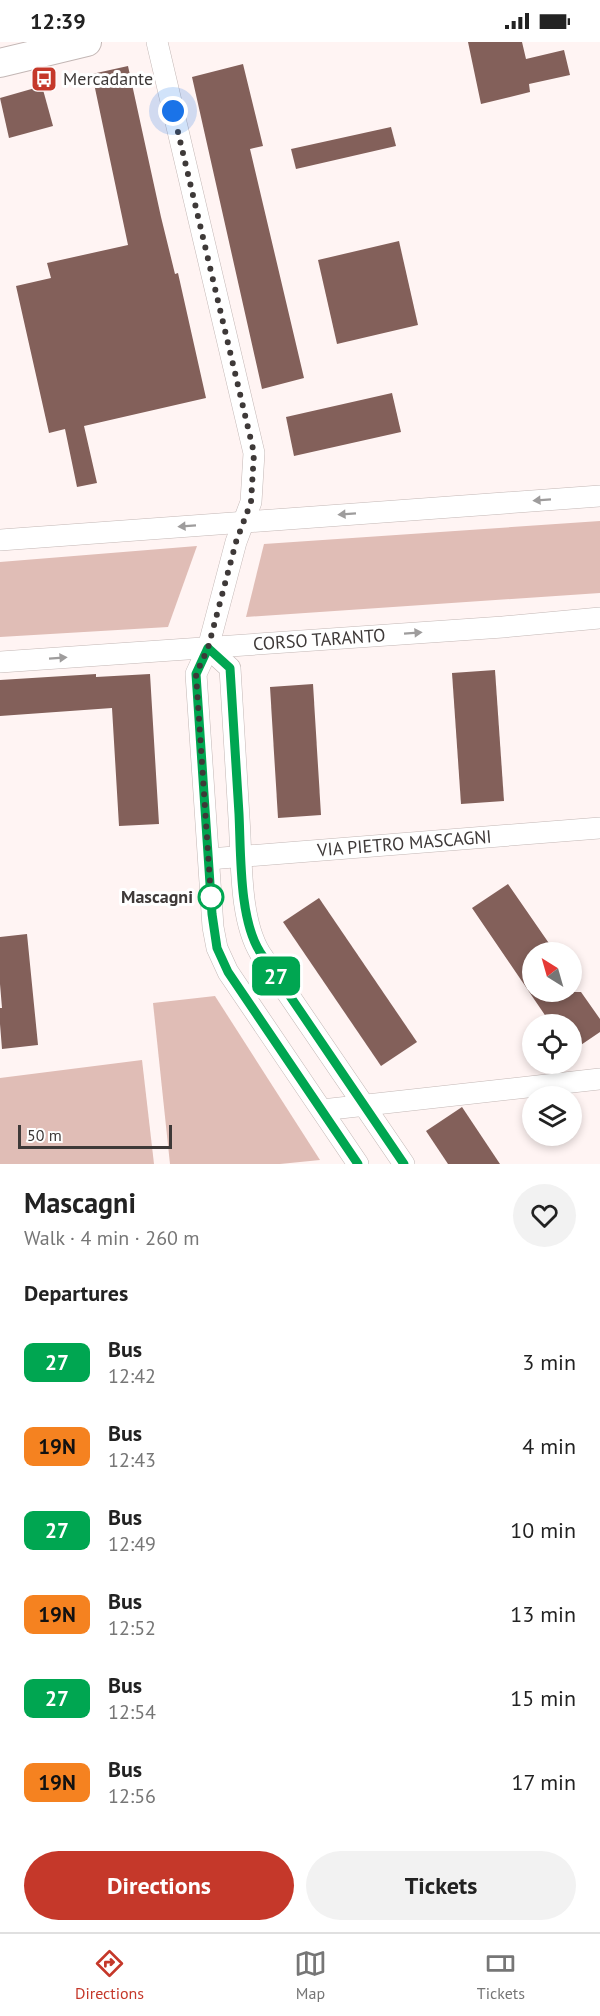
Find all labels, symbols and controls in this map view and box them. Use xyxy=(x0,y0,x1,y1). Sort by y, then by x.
text: 12:39 xyxy=(30,7,86,35)
bus stop icon: Mercadante xyxy=(29,64,59,94)
place label: Mercadante xyxy=(63,67,153,90)
your location xyxy=(158,96,188,126)
one-way arrow xyxy=(532,496,551,505)
one-way arrow xyxy=(338,509,357,519)
one-way arrow xyxy=(177,521,196,531)
street label: CORSO TARANTO xyxy=(252,623,386,655)
one-way arrow xyxy=(404,629,423,638)
one-way arrow xyxy=(49,653,68,663)
street label: VIA PIETRO MASCAGNI xyxy=(315,825,492,861)
marker: Mascagni xyxy=(198,884,224,910)
place label: Mascagni xyxy=(121,885,193,908)
north arrow xyxy=(522,942,582,1002)
map controls xyxy=(522,942,582,1146)
line badge: 27 xyxy=(249,956,303,996)
text: 27 xyxy=(264,963,288,990)
button: locate xyxy=(522,1014,582,1074)
button: layers xyxy=(522,1086,582,1146)
scale bar xyxy=(18,1122,172,1150)
text: 50 m xyxy=(27,1125,62,1145)
text: Mascagni xyxy=(24,1184,136,1221)
button: heart xyxy=(513,1184,576,1247)
text: Walk · 4 min · 260 m xyxy=(24,1225,200,1251)
text: Departures xyxy=(24,1279,128,1307)
text: Bus xyxy=(108,1335,142,1363)
text: 3 min xyxy=(522,1348,576,1376)
text: 27 xyxy=(45,1349,69,1376)
text: 12:42 xyxy=(108,1363,156,1389)
text: Bus xyxy=(108,1419,142,1447)
text: 4 min xyxy=(522,1432,576,1460)
text: 19N xyxy=(38,1433,76,1460)
text: 12:43 xyxy=(108,1447,156,1473)
text: Bus xyxy=(108,1503,142,1531)
text: 10 min xyxy=(510,1516,576,1544)
text: 27 xyxy=(45,1517,69,1544)
text: 12:49 xyxy=(108,1531,156,1557)
text: Bus xyxy=(108,1587,142,1615)
text: 13 min xyxy=(510,1600,576,1628)
text: 19N xyxy=(38,1601,76,1628)
text: 12:52 xyxy=(108,1615,156,1641)
text: Bus xyxy=(108,1671,142,1699)
text: 15 min xyxy=(510,1684,576,1712)
text: 27 xyxy=(45,1685,69,1712)
text: 12:54 xyxy=(108,1699,156,1725)
text: Bus xyxy=(108,1755,142,1783)
text: 17 min xyxy=(512,1768,576,1796)
text: 19N xyxy=(38,1769,76,1796)
text: 12:56 xyxy=(108,1783,156,1809)
button: Directions xyxy=(24,1851,294,1920)
button: Tickets xyxy=(306,1851,576,1920)
tab: Directions xyxy=(75,1947,144,2003)
tab: Map xyxy=(294,1947,327,2003)
tab: Tickets xyxy=(477,1947,525,2003)

